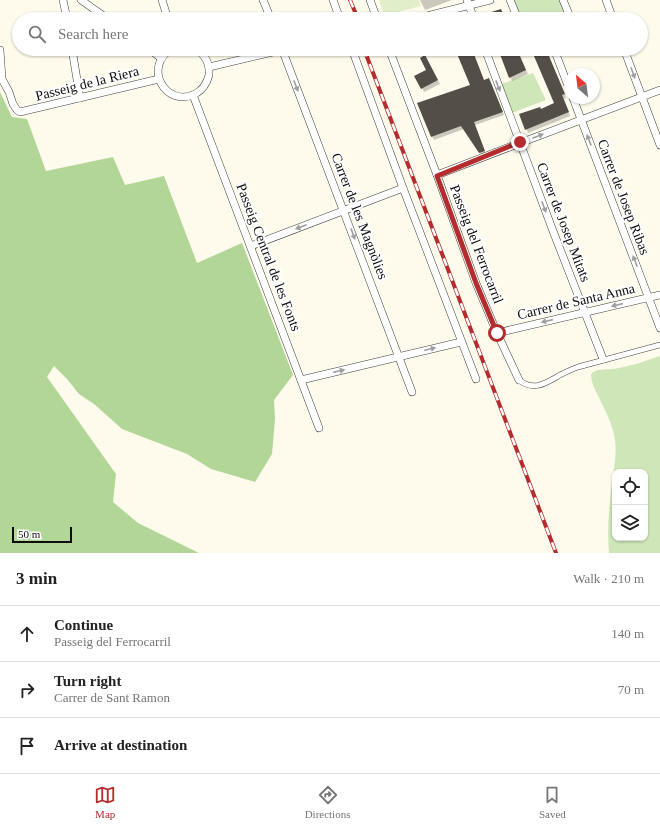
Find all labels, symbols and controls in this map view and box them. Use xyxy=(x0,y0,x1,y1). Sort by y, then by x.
search box xyxy=(12,12,648,56)
icon: search xyxy=(26,23,48,45)
text: Search here xyxy=(58,26,128,42)
street label: Passeig de la Riera xyxy=(34,63,141,104)
one-way arrow xyxy=(630,67,636,79)
north arrow xyxy=(564,68,600,104)
one-way arrow xyxy=(496,80,502,92)
one-way arrow xyxy=(294,81,300,93)
one-way arrow xyxy=(533,132,545,138)
route end xyxy=(511,133,529,151)
one-way arrow xyxy=(585,133,591,145)
street label: Carrer de Josep Ribas xyxy=(595,137,652,257)
street label: Carrer de les Magnòlies xyxy=(328,151,391,281)
street label: Carrer de Josep Mitats xyxy=(534,161,593,284)
street label: Passeig Central de les Fonts xyxy=(233,181,304,333)
street label: Passeig del Ferrocarril xyxy=(447,183,506,306)
one-way arrow xyxy=(542,202,548,214)
one-way arrow xyxy=(294,224,306,230)
one-way arrow xyxy=(350,228,356,240)
one-way arrow xyxy=(631,255,637,267)
street label: Carrer de Santa Anna xyxy=(516,280,637,322)
one-way arrow xyxy=(611,303,623,309)
one-way arrow xyxy=(541,319,553,325)
route start xyxy=(488,324,506,342)
one-way arrow xyxy=(424,346,436,352)
one-way arrow xyxy=(333,367,345,373)
map controls xyxy=(612,469,648,541)
button: locate xyxy=(612,469,648,505)
button: layers xyxy=(612,505,648,541)
scale bar xyxy=(12,525,72,544)
text: 50 m xyxy=(18,528,40,540)
text: 3 min xyxy=(16,569,57,588)
text: Walk · 210 m xyxy=(573,571,644,586)
text: Continue xyxy=(54,617,113,633)
icon: ahead xyxy=(16,623,38,645)
text: 140 m xyxy=(611,626,644,641)
text: Passeig del Ferrocarril xyxy=(54,634,171,649)
text: Turn right xyxy=(54,673,121,689)
icon: right xyxy=(16,679,38,701)
text: 70 m xyxy=(618,682,644,697)
text: Carrer de Sant Ramon xyxy=(54,690,170,705)
icon: arrive xyxy=(16,735,38,757)
text: Arrive at destination xyxy=(54,737,187,753)
tab: Map xyxy=(94,784,116,820)
tab: Directions xyxy=(305,784,350,820)
tab: Saved xyxy=(539,784,566,820)

